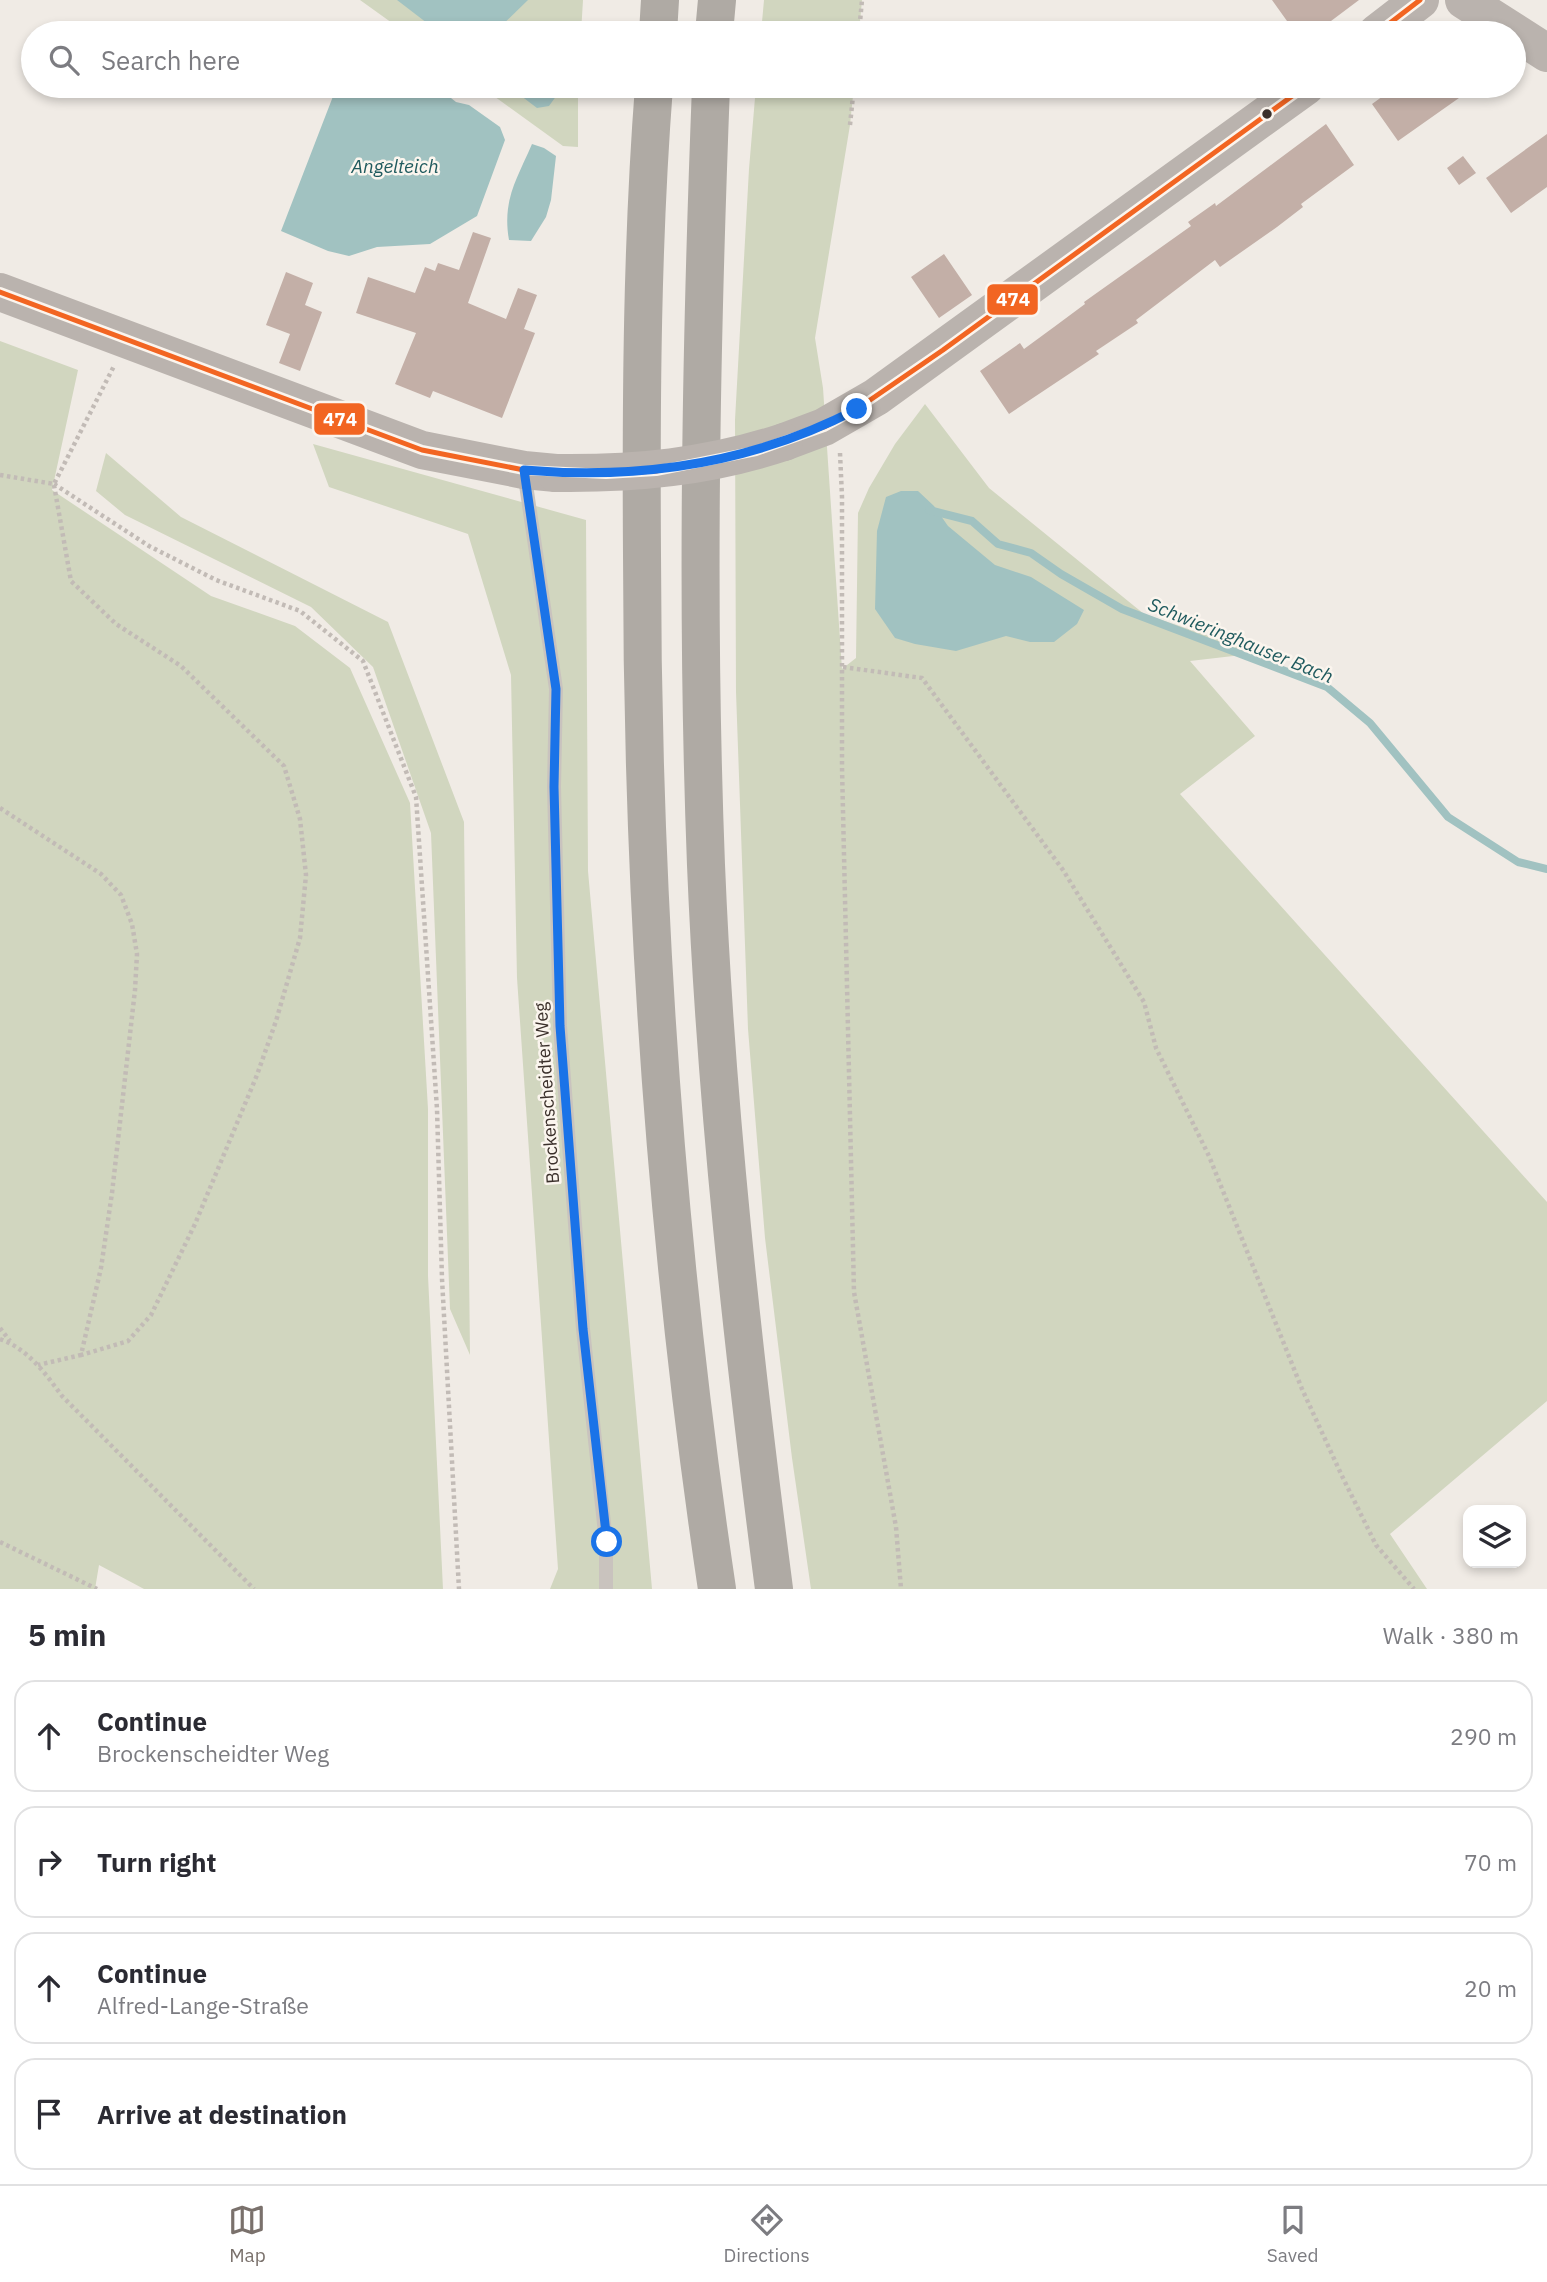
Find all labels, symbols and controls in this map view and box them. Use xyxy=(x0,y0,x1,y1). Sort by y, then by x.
search box xyxy=(21,21,1526,98)
icon: search xyxy=(45,41,83,79)
text: Search here xyxy=(101,43,240,77)
unlabelled marker xyxy=(1260,107,1274,121)
water label: Angelteich xyxy=(350,154,439,178)
line badge: 474 xyxy=(986,283,1039,316)
text: 474 xyxy=(996,287,1030,311)
route end xyxy=(841,393,872,424)
line badge: 474 xyxy=(313,402,366,436)
text: 474 xyxy=(323,407,357,431)
water label: Schwieringhauser Bach xyxy=(1145,592,1337,688)
street label: Brockenscheidter Weg xyxy=(529,1001,564,1184)
map controls xyxy=(1463,1505,1526,1568)
button: layers xyxy=(1463,1505,1526,1568)
route start xyxy=(591,1526,622,1557)
text: 5 min xyxy=(28,1615,106,1654)
text: Walk · 380 m xyxy=(1383,1620,1519,1650)
text: Continue xyxy=(97,1704,207,1738)
icon: ahead xyxy=(30,1717,68,1755)
text: 290 m xyxy=(1450,1721,1517,1751)
text: Brockenscheidter Weg xyxy=(97,1738,329,1768)
icon: right xyxy=(30,1843,68,1881)
text: Turn right xyxy=(97,1845,216,1879)
text: 70 m xyxy=(1464,1847,1517,1877)
text: Continue xyxy=(97,1956,207,1990)
icon: ahead xyxy=(30,1969,68,2007)
text: 20 m xyxy=(1464,1973,1517,2003)
text: Alfred-Lange-Straße xyxy=(97,1990,309,2020)
icon: arrive xyxy=(30,2095,68,2133)
text: Arrive at destination xyxy=(97,2097,347,2131)
tab: Map xyxy=(228,2201,266,2267)
tab: Directions xyxy=(723,2201,810,2267)
tab: Saved xyxy=(1267,2201,1319,2267)

